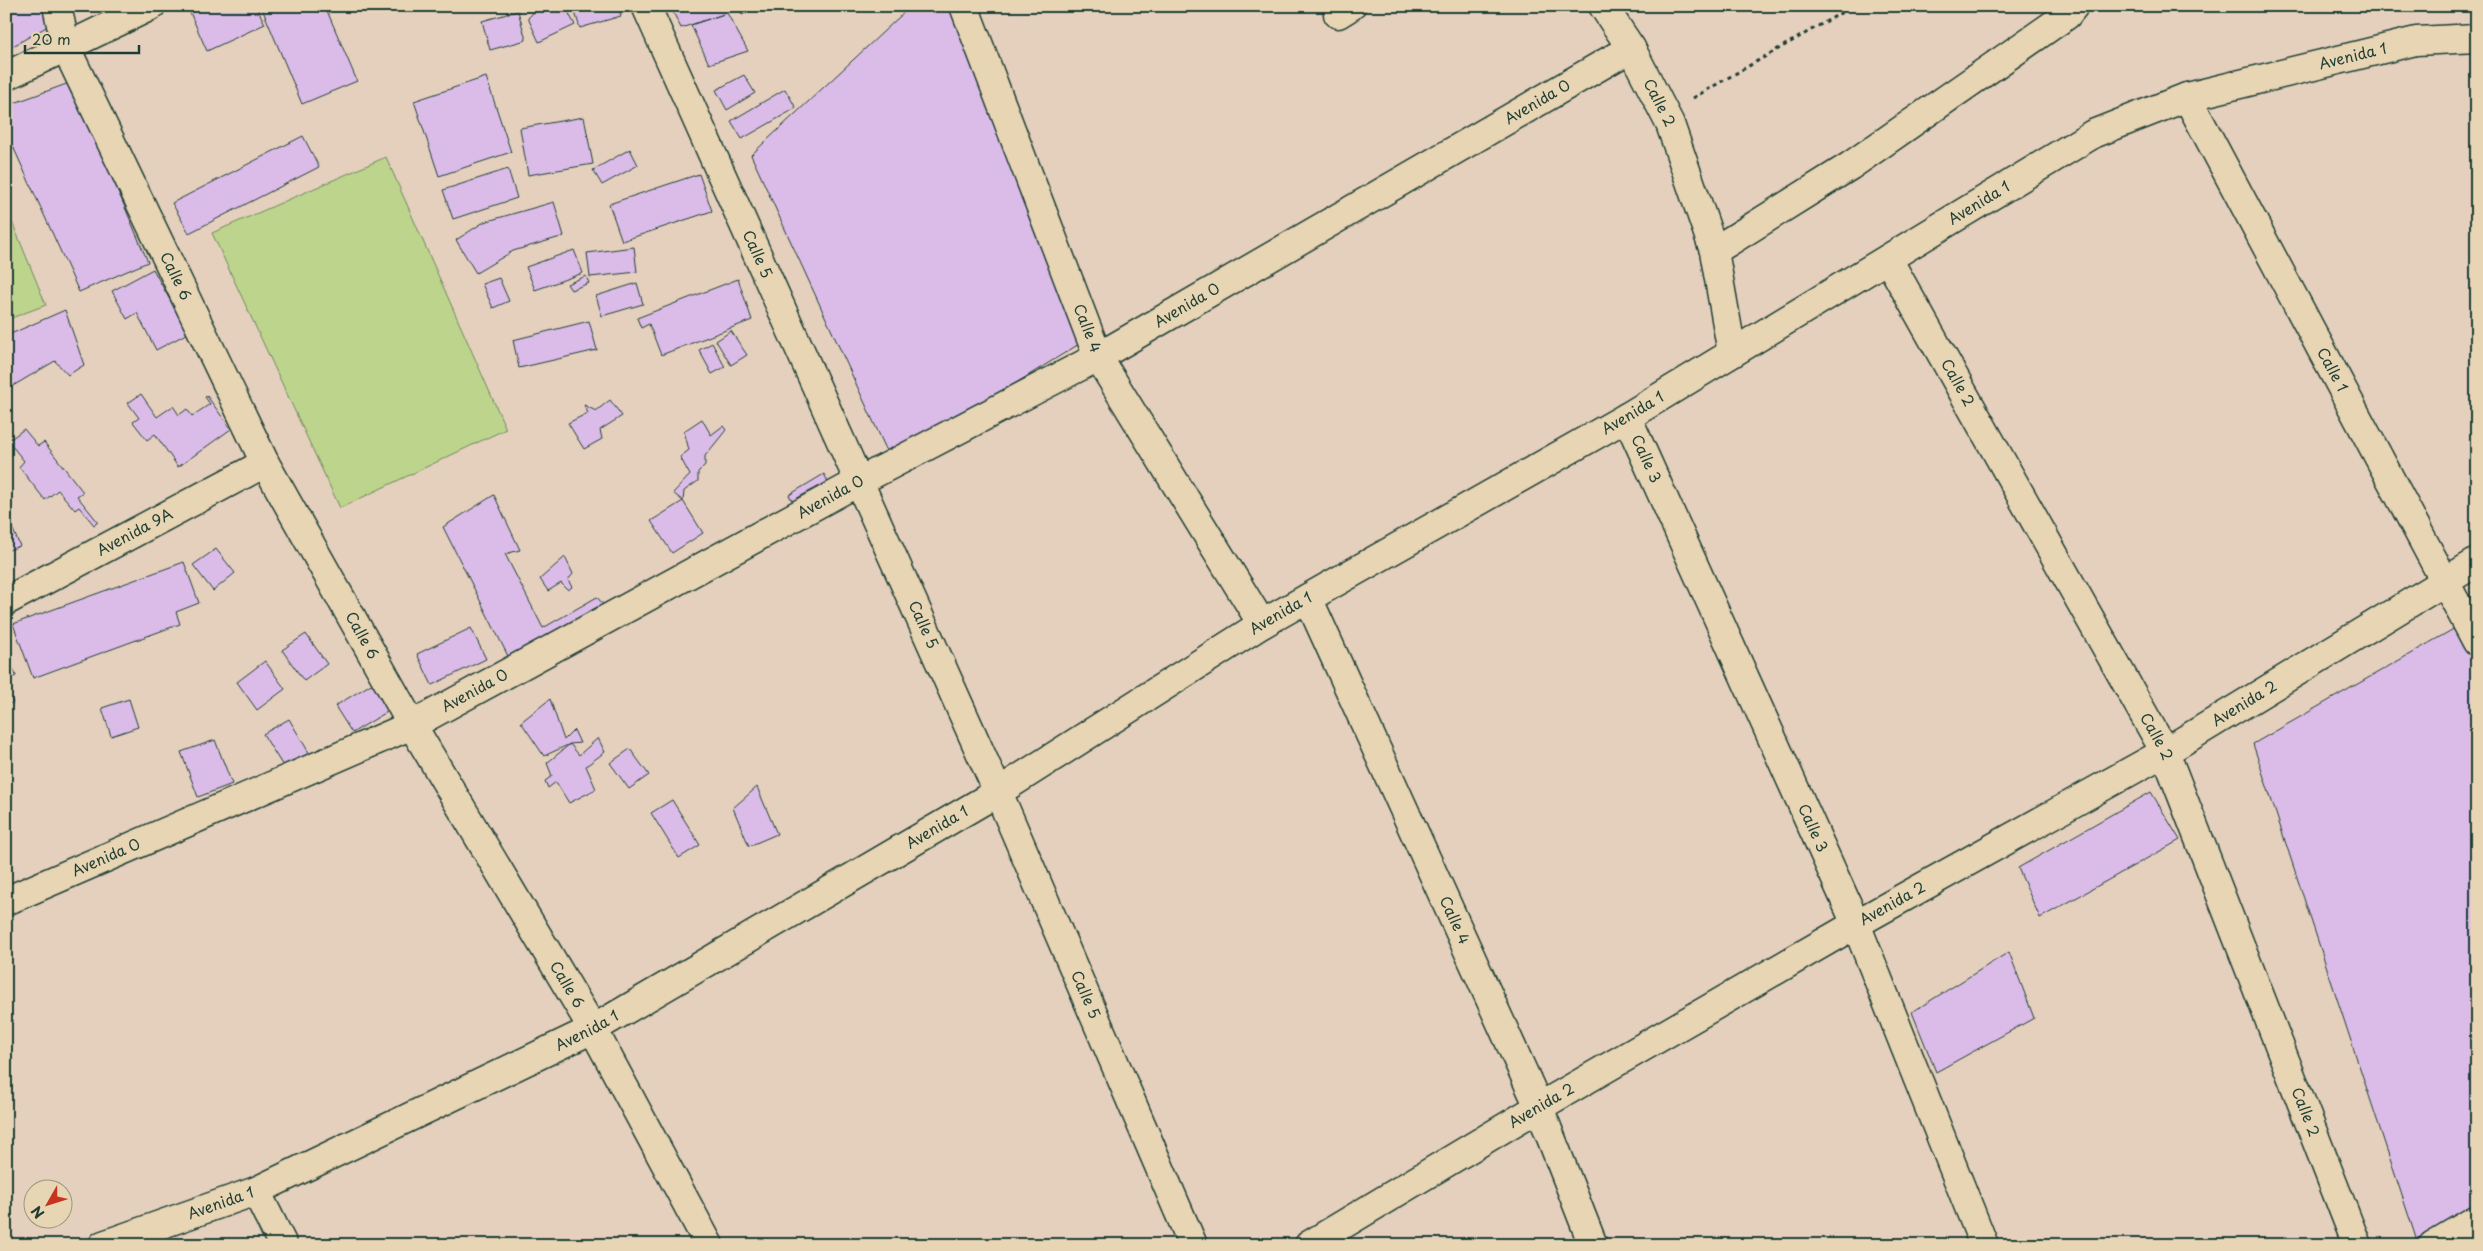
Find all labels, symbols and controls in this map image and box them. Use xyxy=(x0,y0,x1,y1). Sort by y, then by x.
scale bar xyxy=(25,22,139,54)
text: 20 m xyxy=(32,27,71,50)
street label: Avenida 1 xyxy=(2316,36,2389,74)
street label: Avenida 0 xyxy=(1499,73,1574,129)
street label: Calle 2 xyxy=(1638,74,1682,130)
street label: Avenida 1 xyxy=(1943,174,2014,230)
street label: Calle 5 xyxy=(738,226,779,281)
street label: Calle 6 xyxy=(155,247,198,304)
street label: Avenida 0 xyxy=(1149,276,1224,332)
street label: Calle 4 xyxy=(1069,300,1108,356)
street label: Calle 1 xyxy=(2312,343,2355,395)
street label: Calle 2 xyxy=(1936,354,1981,410)
street label: Avenida 1 xyxy=(1597,384,1668,439)
street label: Calle 3 xyxy=(1626,430,1668,486)
street label: Avenida 0 xyxy=(792,468,867,523)
street label: Avenida 9A xyxy=(92,501,176,561)
street label: Avenida 1 xyxy=(1244,585,1316,639)
street label: Calle 5 xyxy=(904,596,945,652)
street label: Calle 6 xyxy=(341,607,386,663)
street label: Avenida 0 xyxy=(437,662,512,717)
street label: Avenida 2 xyxy=(2207,674,2281,731)
street label: Calle 2 xyxy=(2135,708,2180,763)
street label: Avenida 1 xyxy=(901,799,972,854)
street label: Calle 3 xyxy=(1793,800,1835,855)
street label: Avenida 0 xyxy=(67,831,143,881)
street label: Avenida 2 xyxy=(1854,875,1929,930)
street label: Calle 4 xyxy=(1435,892,1477,948)
street label: Calle 6 xyxy=(545,956,591,1012)
street label: Calle 5 xyxy=(1066,966,1107,1022)
street label: Avenida 1 xyxy=(551,1003,623,1056)
street label: Avenida 2 xyxy=(1504,1076,1578,1133)
street label: Calle 2 xyxy=(2287,1083,2327,1140)
north arrow xyxy=(22,1178,72,1228)
street label: Avenida 1 xyxy=(184,1180,257,1224)
text: N xyxy=(26,1202,49,1223)

